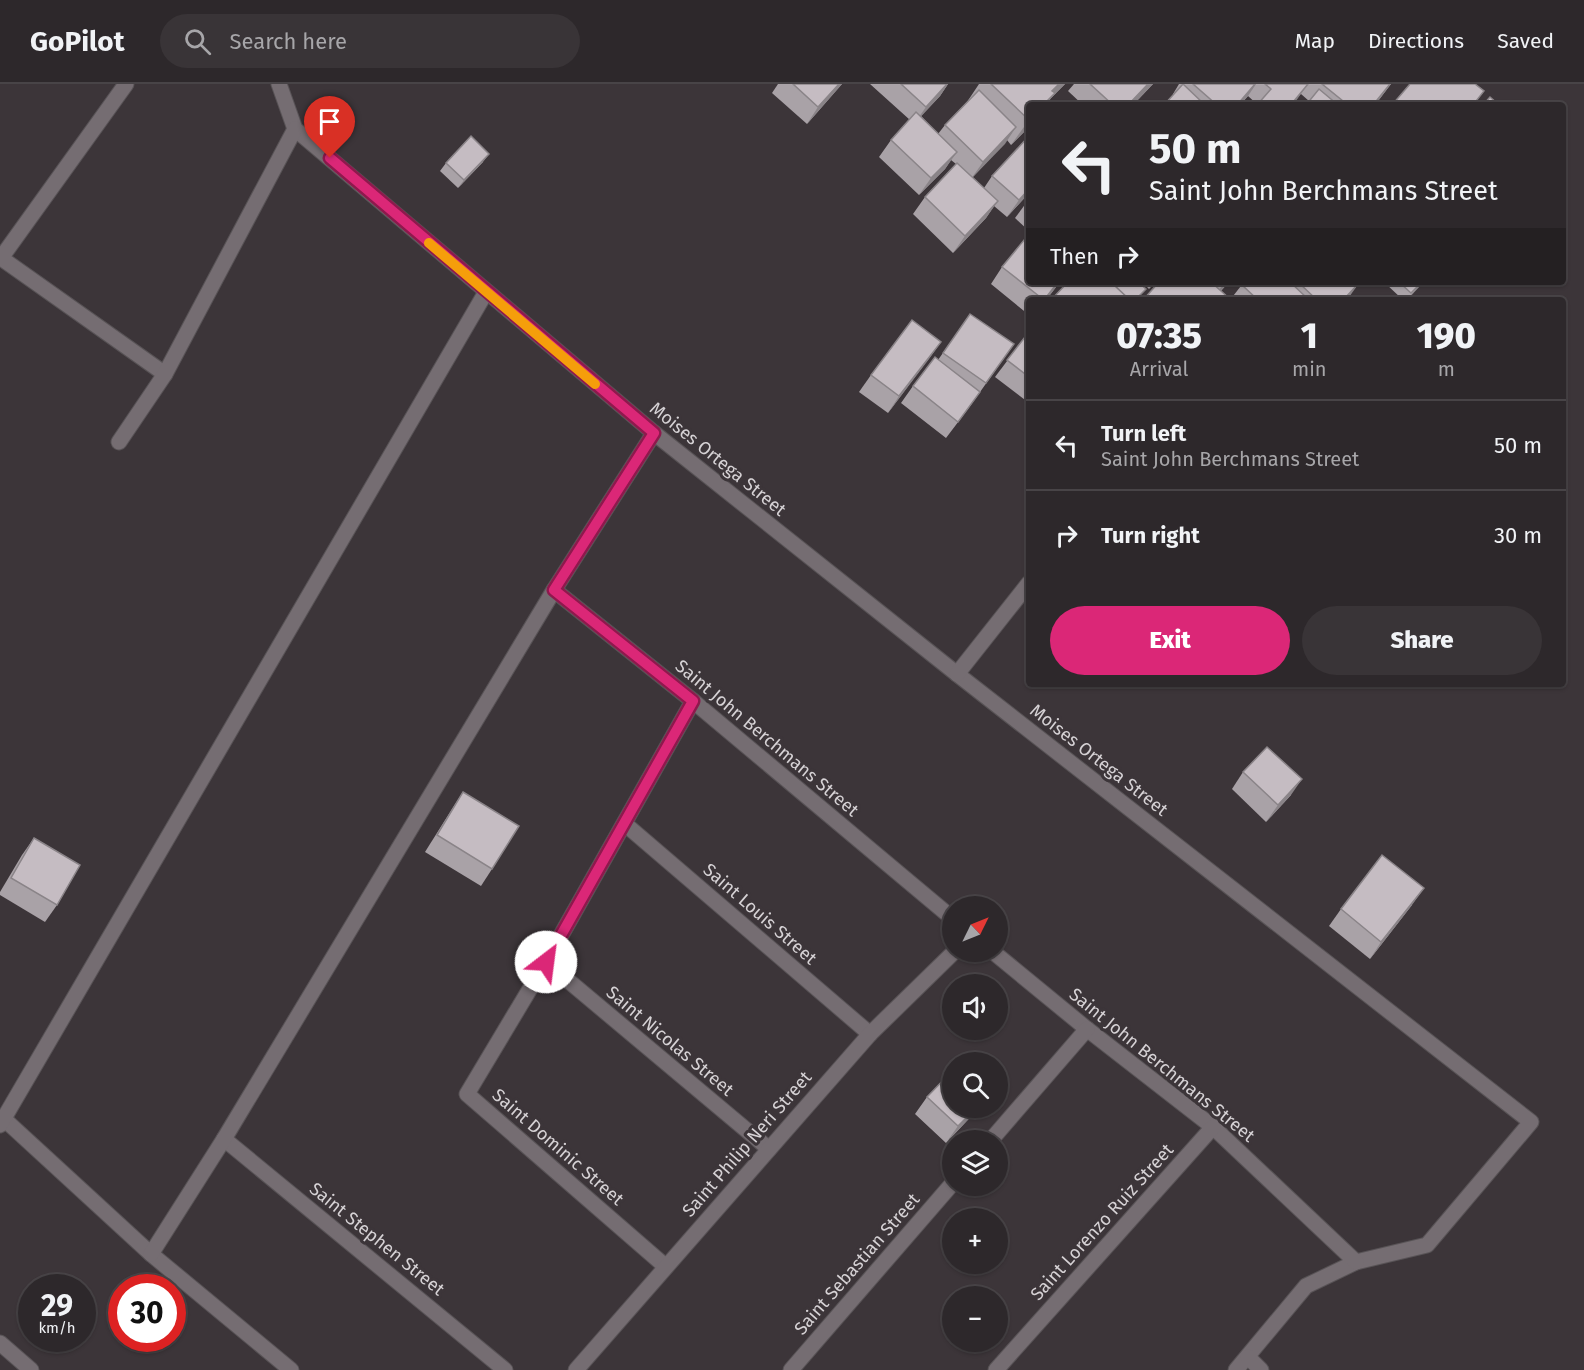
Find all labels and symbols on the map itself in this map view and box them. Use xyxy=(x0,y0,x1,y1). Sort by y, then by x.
pin xyxy=(304,96,355,158)
street label: Moises Ortega Street xyxy=(645,397,791,521)
street label: Saint John Berchmans Street xyxy=(671,655,863,821)
street label: Moises Ortega Street xyxy=(1026,699,1173,821)
street label: Saint Louis Street xyxy=(699,859,822,970)
north arrow xyxy=(942,896,1008,962)
position arrow xyxy=(514,930,578,994)
street label: Saint Nicolas Street xyxy=(602,981,739,1101)
street label: Saint John Berchmans Street xyxy=(1065,983,1260,1147)
street label: Saint Philip Neri Street xyxy=(678,1066,817,1221)
street label: Saint Dominic Street xyxy=(488,1084,629,1210)
street label: Saint Lorenzo Ruiz Street xyxy=(1026,1139,1179,1305)
street label: Saint Stephen Street xyxy=(305,1178,449,1301)
street label: Saint Sebastian Street xyxy=(790,1188,925,1339)
speed limit sign: 30 xyxy=(108,1274,186,1352)

